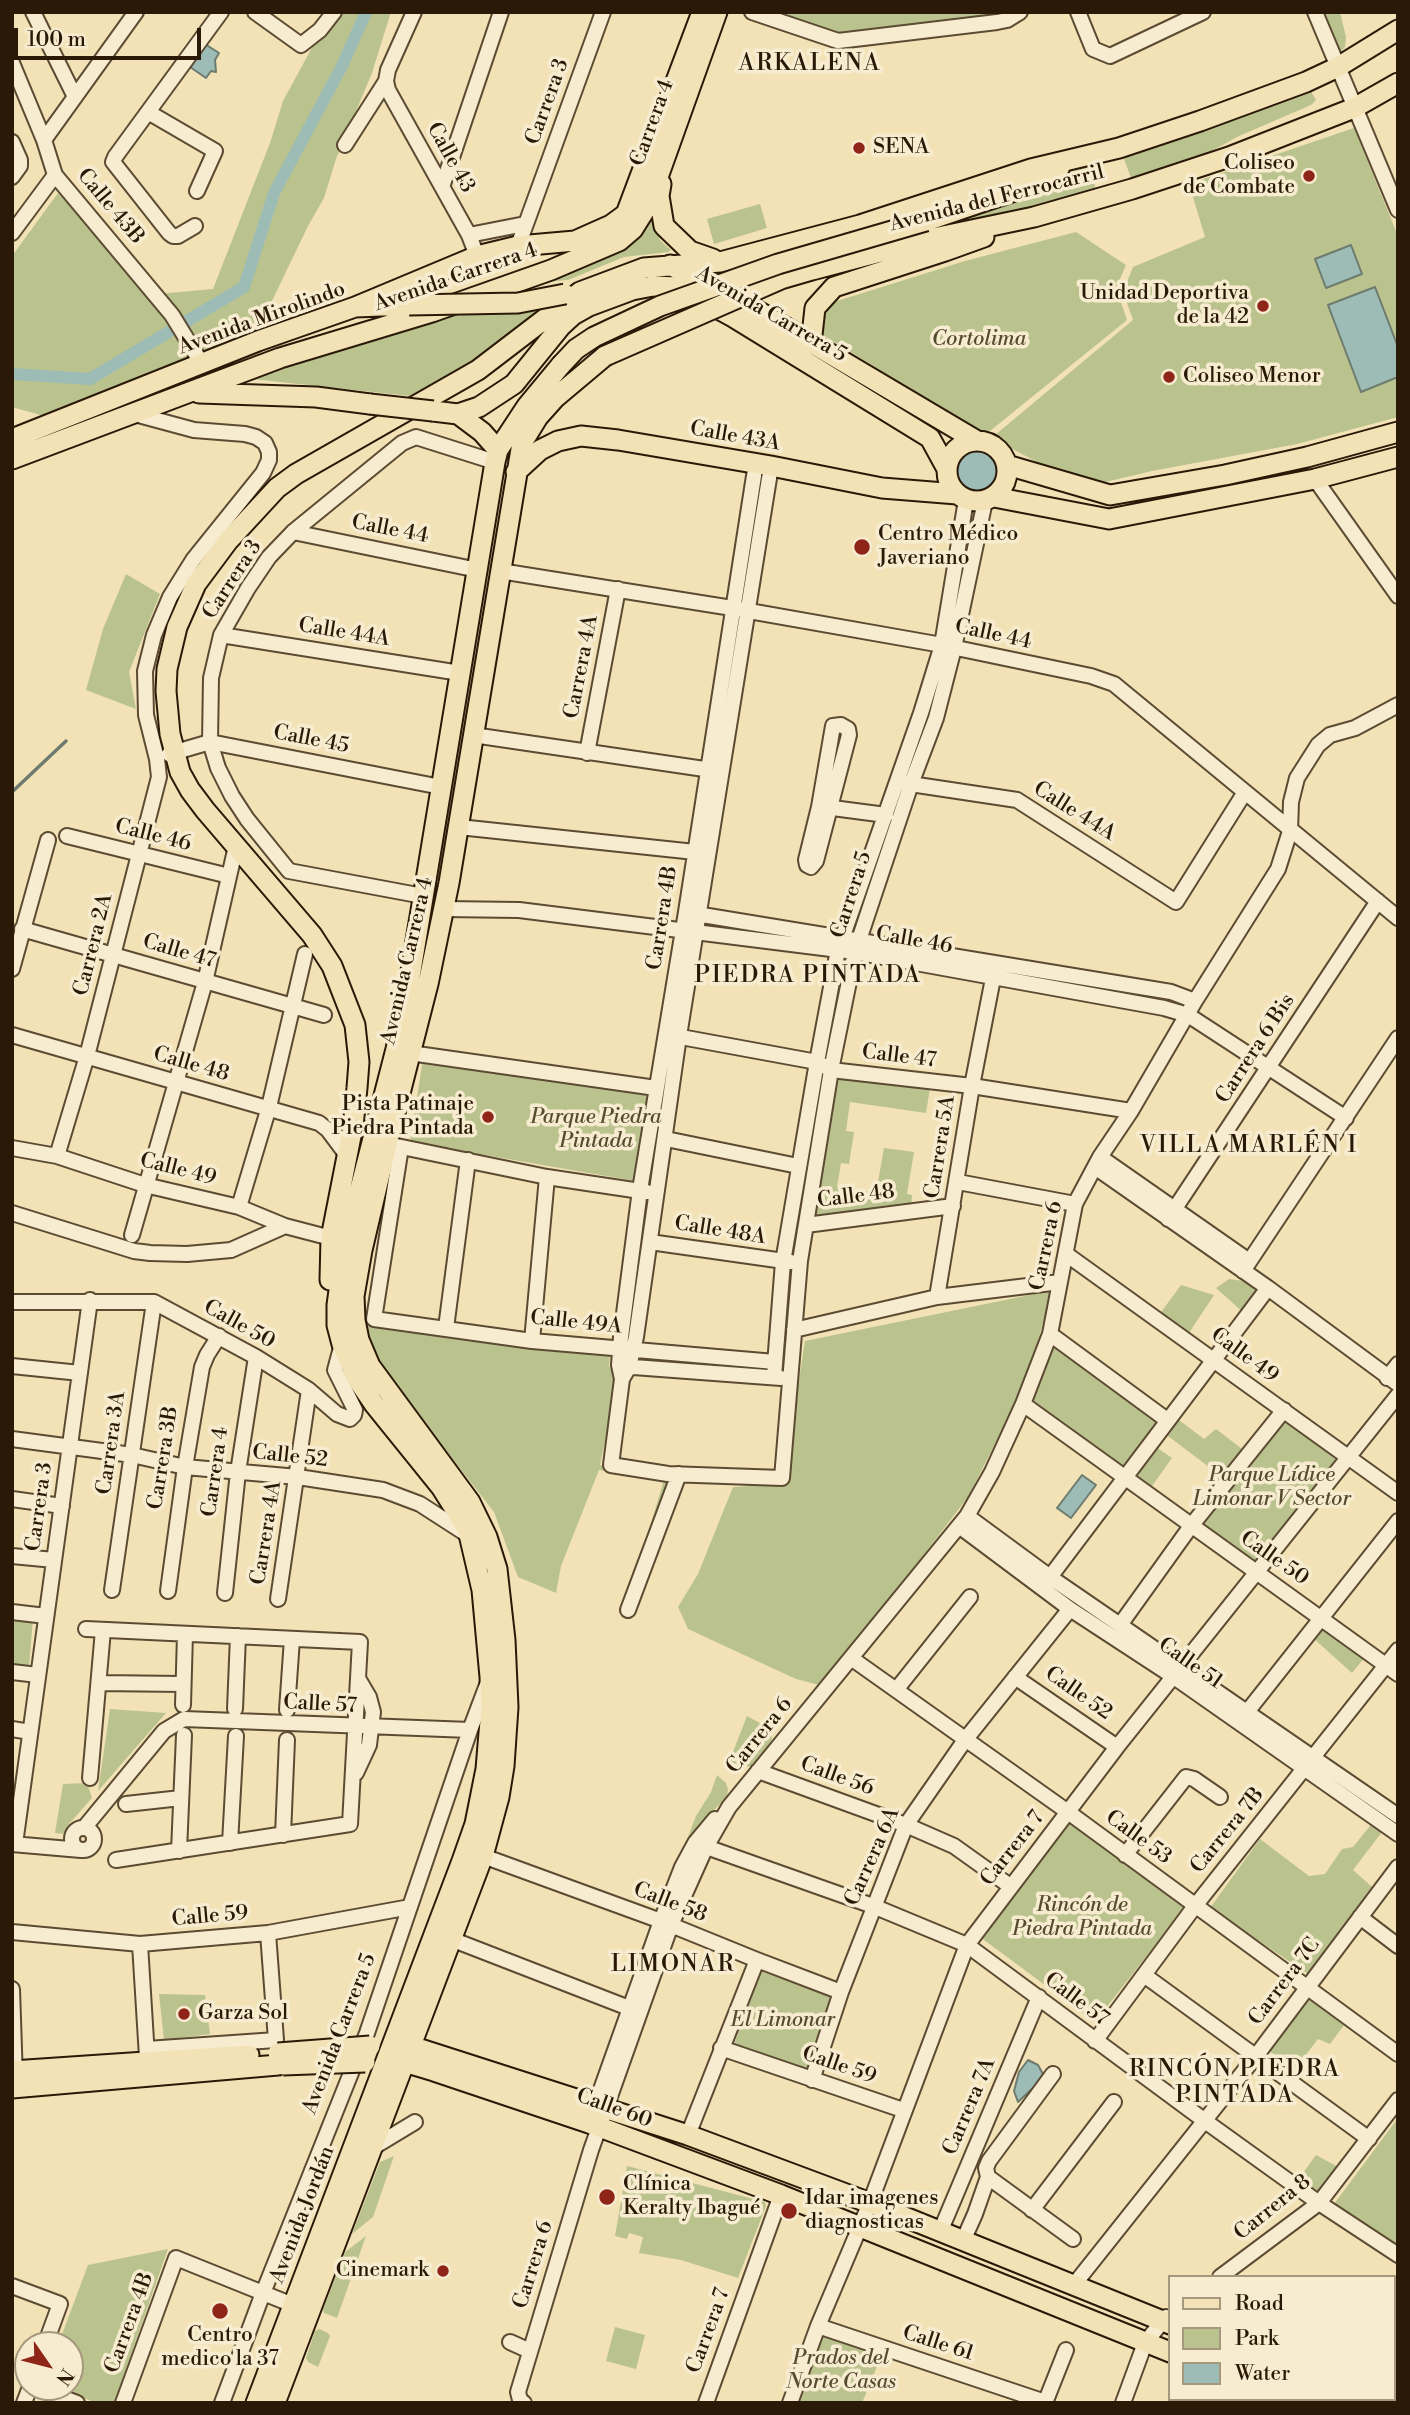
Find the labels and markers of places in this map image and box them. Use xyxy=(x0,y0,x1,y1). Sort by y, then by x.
place label: SENA xyxy=(873,135,930,161)
marker: SENA xyxy=(851,140,867,156)
place label: Coliseo de Combate xyxy=(1183,151,1295,201)
marker: Coliseo de Combate xyxy=(1301,168,1317,184)
place label: Unidad Deportiva de la 42 xyxy=(1080,281,1249,331)
marker: Unidad Deportiva de la 42 xyxy=(1255,298,1271,314)
place label: Coliseo Menor xyxy=(1183,364,1321,390)
marker: Coliseo Menor xyxy=(1161,369,1177,385)
place label: Centro Médico Javeriano xyxy=(878,522,1018,572)
marker: Centro Médico Javeriano xyxy=(852,537,872,557)
place label: Pista Patinaje Piedra Pintada xyxy=(331,1092,474,1142)
marker: Pista Patinaje Piedra Pintada xyxy=(480,1109,496,1125)
place label: Garza Sol xyxy=(198,2001,288,2027)
marker: Garza Sol xyxy=(176,2006,192,2022)
place label: Clínica Keralty Ibagué xyxy=(623,2172,761,2222)
place label: Idar imagenes diagnosticas xyxy=(805,2186,938,2236)
marker: Clínica Keralty Ibagué xyxy=(597,2187,617,2207)
marker: Idar imagenes diagnosticas xyxy=(779,2201,799,2221)
place label: Cinemark xyxy=(336,2258,429,2284)
marker: Cinemark xyxy=(435,2263,451,2279)
marker: Centro medico la 37 xyxy=(210,2301,230,2321)
place label: Centro medico la 37 xyxy=(161,2323,279,2373)

